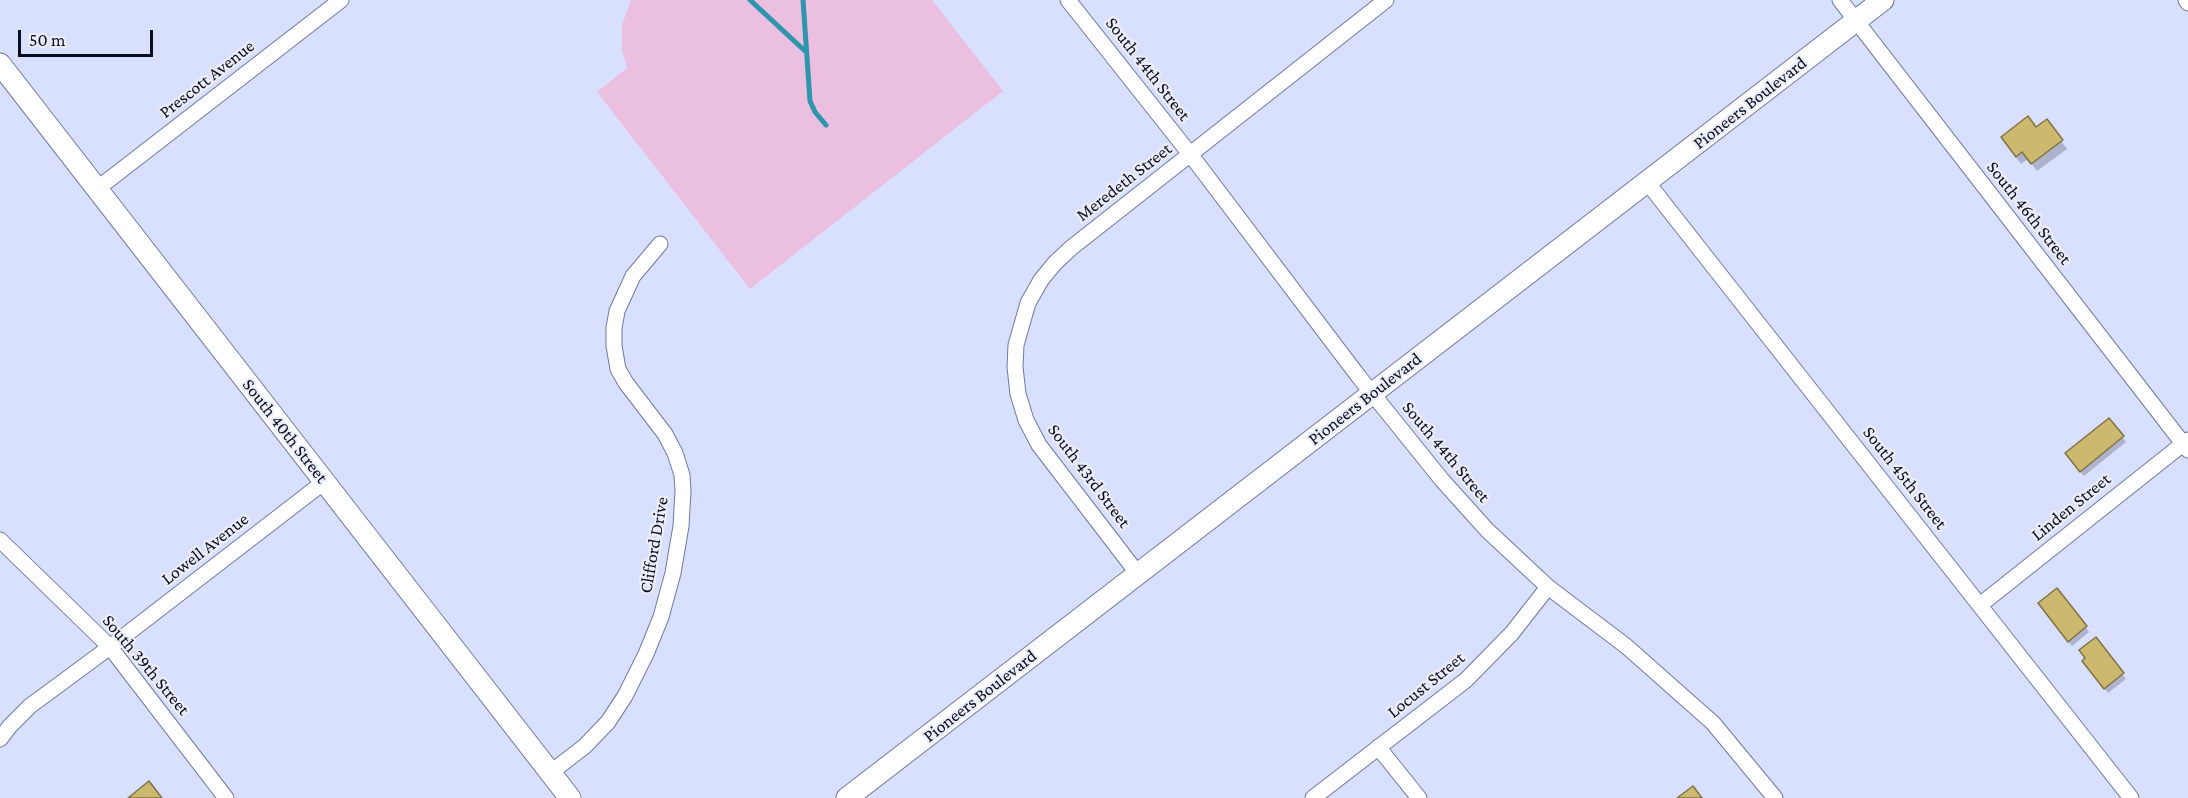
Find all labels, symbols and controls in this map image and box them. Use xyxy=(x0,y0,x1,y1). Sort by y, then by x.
street label: South 44th Street xyxy=(1101,13,1195,125)
scale bar xyxy=(21,18,156,56)
text: 50 m xyxy=(29,30,66,50)
street label: Prescott Avenue xyxy=(155,35,259,123)
street label: Pioneers Boulevard xyxy=(1689,52,1811,154)
street label: Meredeth Street xyxy=(1072,138,1176,226)
street label: South 46th Street xyxy=(1982,157,2076,269)
street label: Pioneers Boulevard xyxy=(1304,348,1426,450)
street label: South 40th Street xyxy=(238,375,332,487)
street label: South 44th Street xyxy=(1397,397,1495,507)
street label: South 43rd Street xyxy=(1043,420,1135,532)
street label: South 45th Street xyxy=(1858,422,1952,534)
street label: Linden Street xyxy=(2027,468,2115,546)
street label: Clifford Drive xyxy=(635,495,673,595)
street label: Lowell Avenue xyxy=(157,508,253,590)
street label: South 39th Street xyxy=(98,610,194,720)
street label: Pioneers Boulevard xyxy=(919,645,1041,747)
street label: Locust Street xyxy=(1383,647,1469,723)

